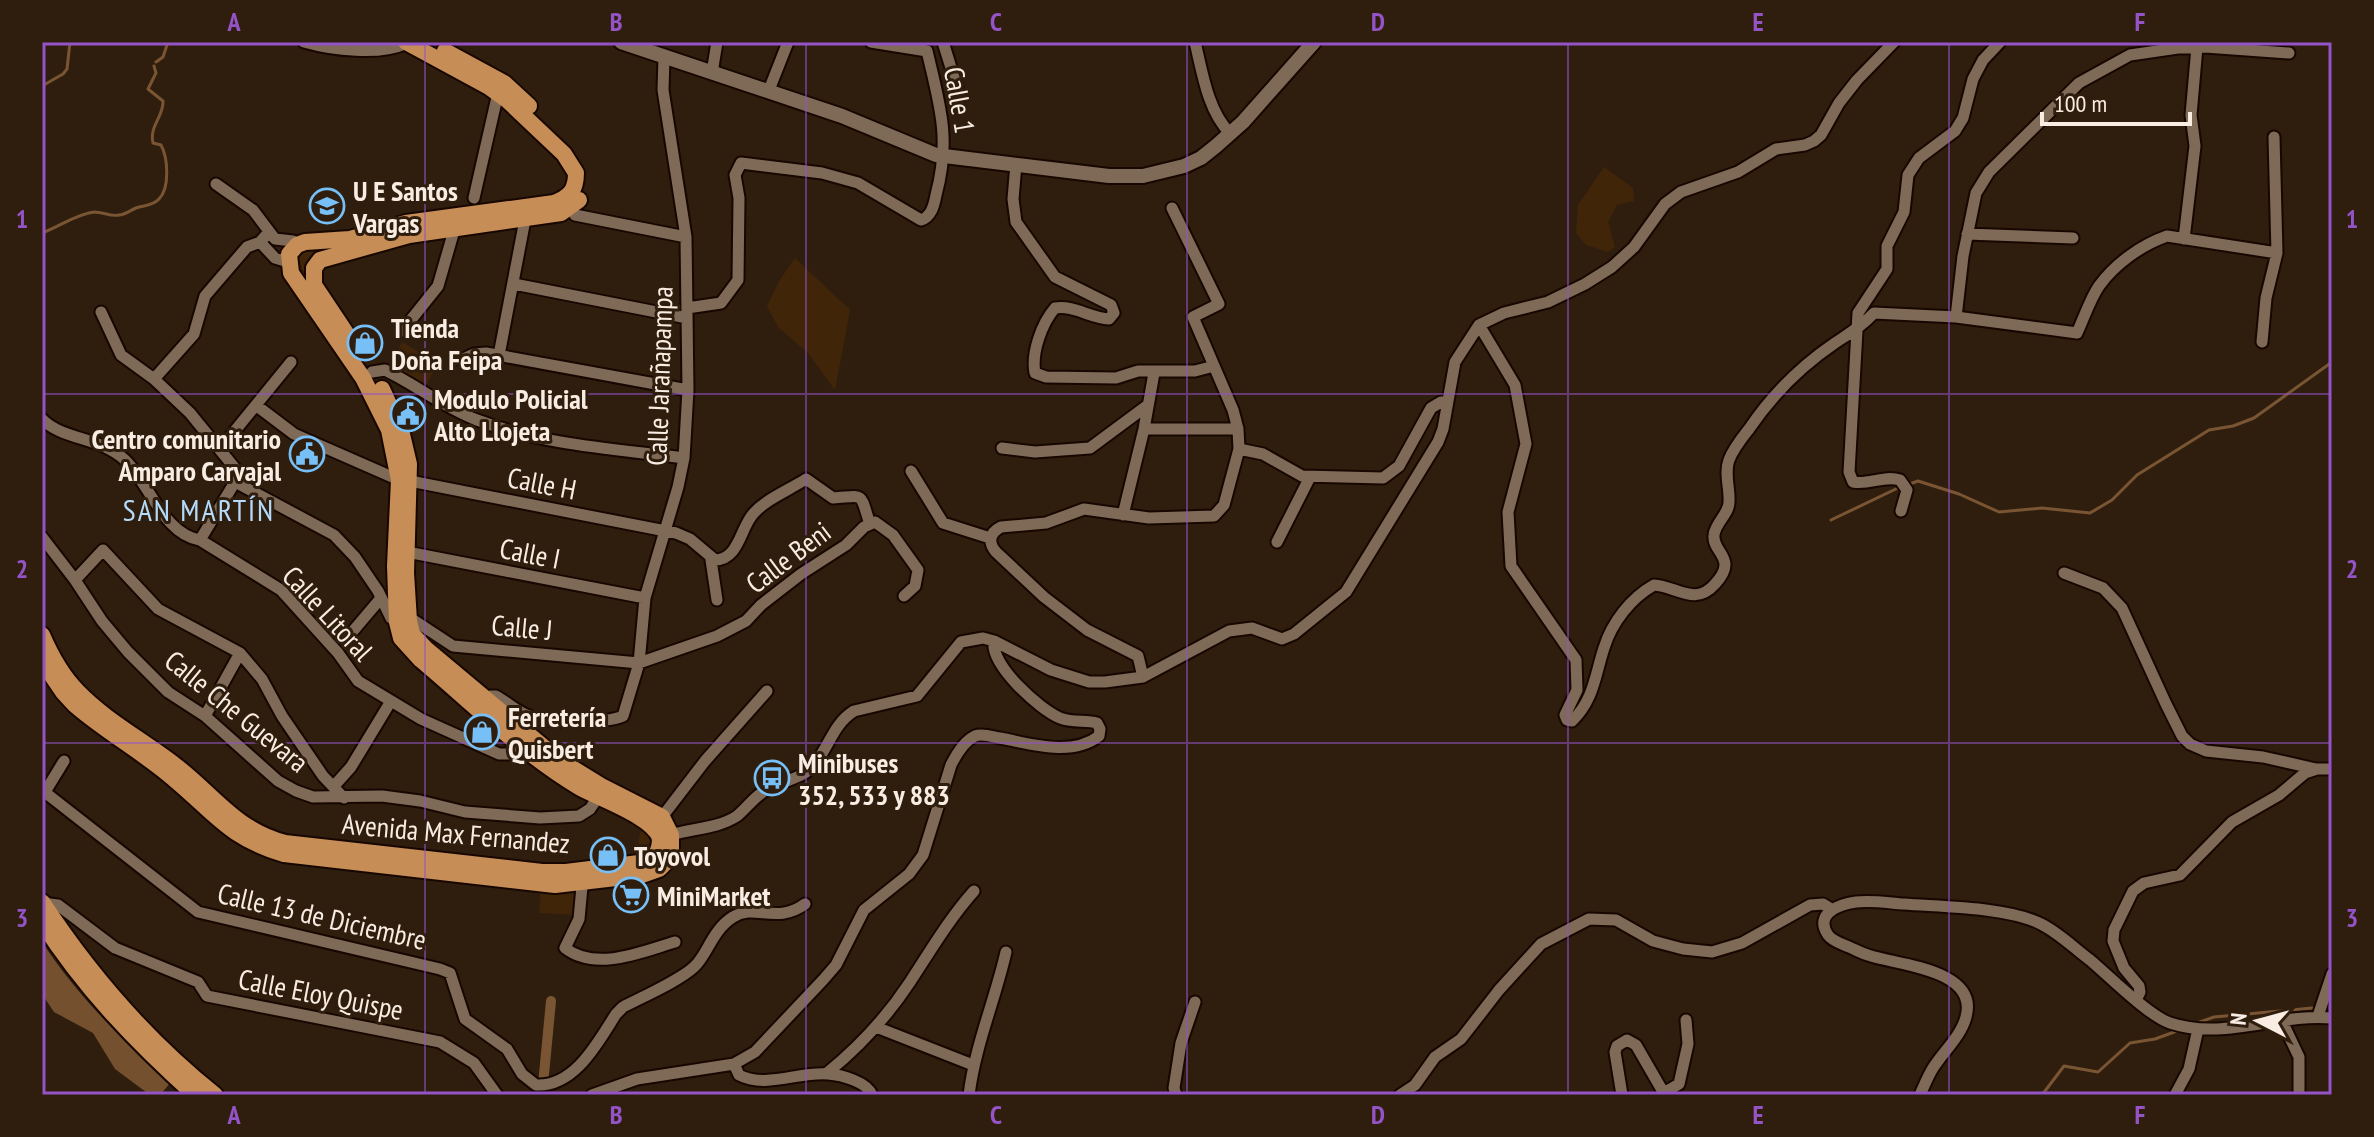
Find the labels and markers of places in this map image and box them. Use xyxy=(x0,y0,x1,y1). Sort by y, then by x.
place label: U E Santos Vargas xyxy=(352,172,458,241)
school or university icon: U E Santos Vargas xyxy=(308,187,346,225)
place label: Tienda Doña Feipa xyxy=(391,309,502,378)
shop icon: Tienda Doña Feipa xyxy=(346,324,384,362)
place label: Modulo Policial Alto Llojeta xyxy=(433,380,588,449)
public building icon: Modulo Policial Alto Llojeta xyxy=(389,395,427,433)
place label: Centro comunitario Amparo Carvajal xyxy=(91,420,281,489)
public building icon: Centro comunitario Amparo Carvajal xyxy=(288,435,326,473)
place label: Ferretería Quisbert xyxy=(508,698,606,767)
shop icon: Ferretería Quisbert xyxy=(463,713,501,751)
place label: Minibuses 352, 533 y 883 xyxy=(798,744,950,813)
bus stop icon: Minibuses 352, 533 y 883 xyxy=(753,759,791,797)
shop icon: Toyovol xyxy=(589,836,627,874)
place label: Toyovol xyxy=(634,837,710,874)
supermarket icon: MiniMarket xyxy=(612,876,650,914)
place label: MiniMarket xyxy=(657,877,771,914)

